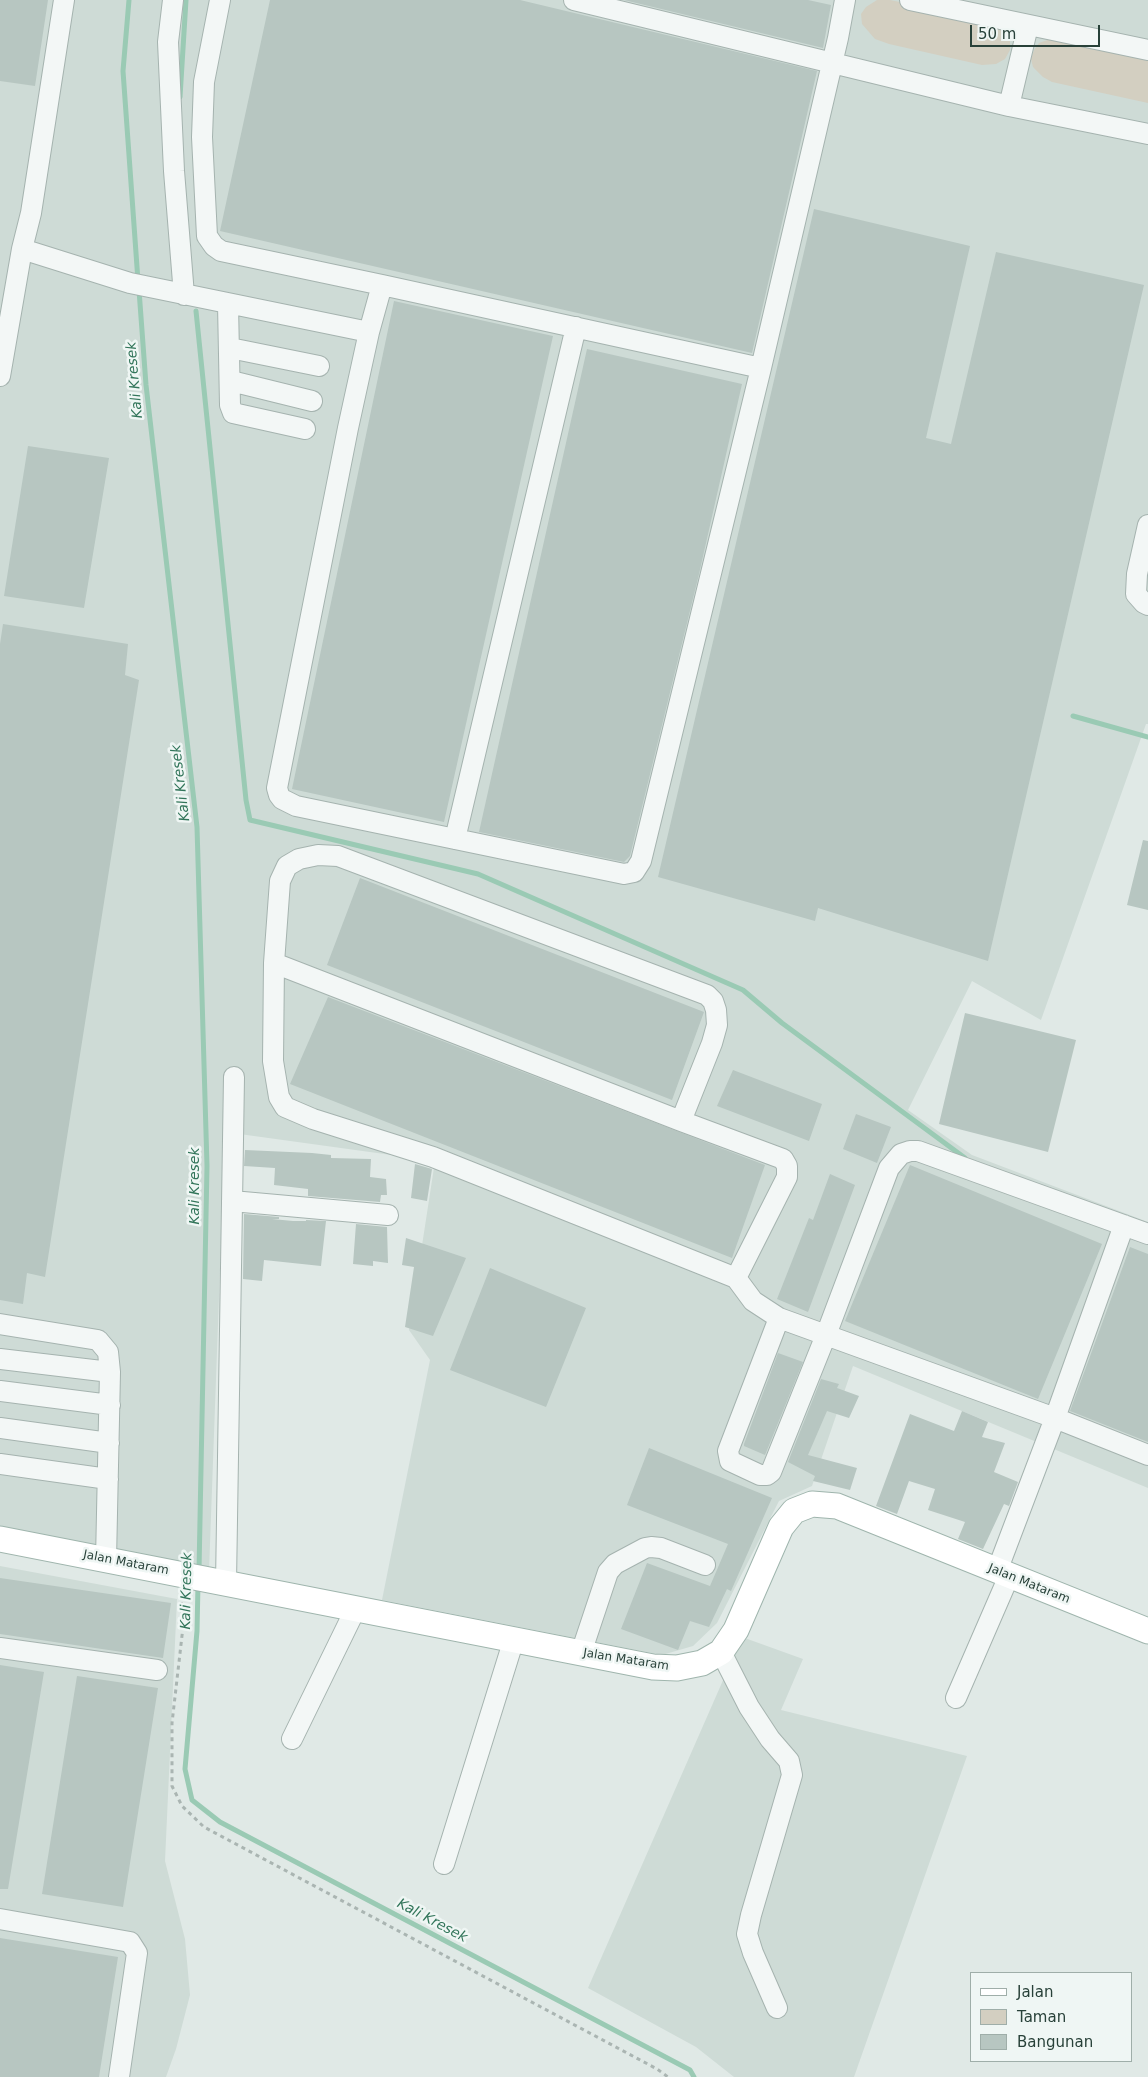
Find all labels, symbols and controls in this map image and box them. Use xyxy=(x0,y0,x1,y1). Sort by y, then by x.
scale bar xyxy=(973,15,1103,47)
text: 50 m xyxy=(978,25,1016,43)
water label: Kali Kresek xyxy=(123,341,147,419)
water label: Kali Kresek xyxy=(168,744,194,822)
water label: Kali Kresek xyxy=(187,1147,203,1225)
street label: Jalan Mataram xyxy=(82,1548,170,1578)
water label: Kali Kresek xyxy=(178,1552,196,1630)
street label: Jalan Mataram xyxy=(986,1561,1072,1607)
street label: Jalan Mataram xyxy=(582,1646,670,1674)
water label: Kali Kresek xyxy=(394,1895,470,1947)
legend xyxy=(970,1972,1133,2062)
text: Jalan xyxy=(1017,1983,1053,2001)
text: Taman xyxy=(1017,2008,1066,2026)
text: Bangunan xyxy=(1017,2033,1093,2051)

